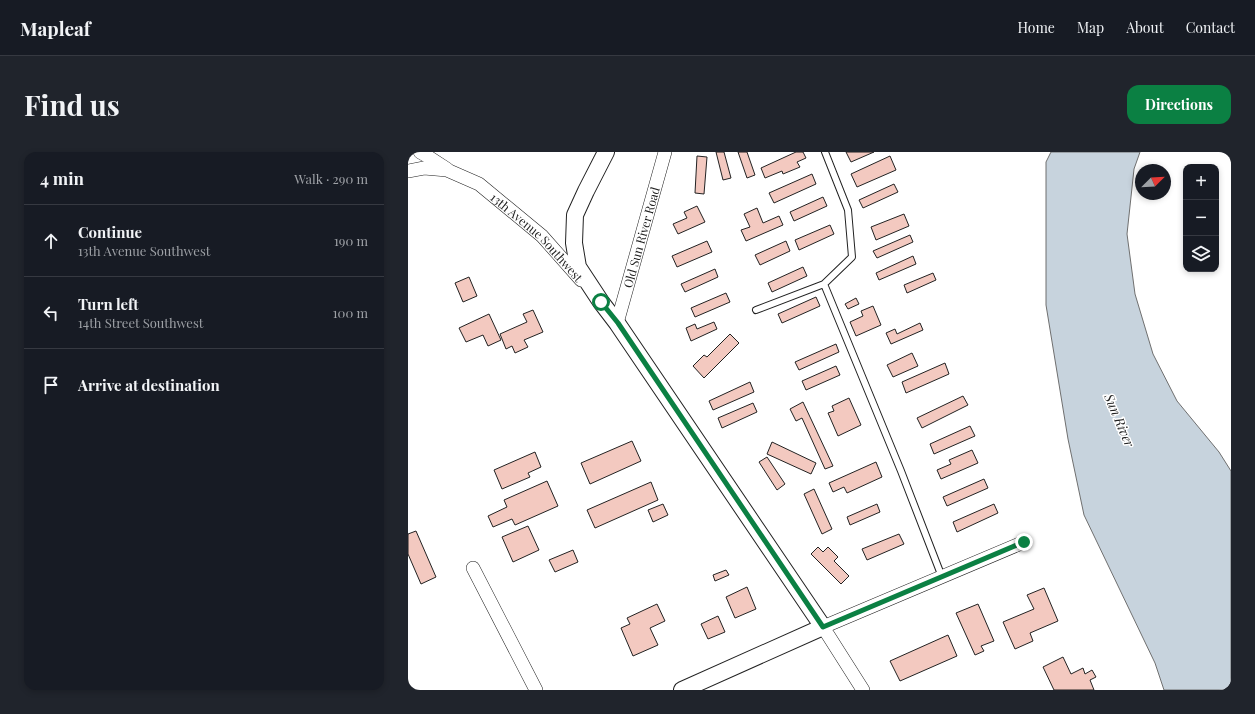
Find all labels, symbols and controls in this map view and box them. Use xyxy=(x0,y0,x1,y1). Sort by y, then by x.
text: Mapleaf xyxy=(20,15,91,41)
text: Home xyxy=(1017,18,1055,37)
text: Map xyxy=(1077,18,1104,37)
text: About xyxy=(1126,18,1164,37)
text: Contact xyxy=(1186,18,1235,37)
button: Directions xyxy=(1127,85,1231,124)
text: Find us xyxy=(24,86,120,123)
north arrow xyxy=(1135,164,1171,200)
map controls xyxy=(1183,164,1219,272)
button: + xyxy=(1183,164,1219,200)
text: 4 min xyxy=(40,167,84,189)
text: Walk · 290 m xyxy=(294,170,368,187)
street label: Old Sun River Road xyxy=(619,185,663,290)
street label: 13th Avenue Southwest xyxy=(487,189,587,285)
button: − xyxy=(1183,200,1219,236)
text: Continue xyxy=(78,222,142,242)
icon: ahead xyxy=(40,230,62,252)
text: 190 m xyxy=(334,232,368,249)
button: layers xyxy=(1183,236,1219,272)
text: 13th Avenue Southwest xyxy=(78,242,210,259)
route start xyxy=(592,293,610,311)
text: Turn left xyxy=(78,294,139,314)
icon: left xyxy=(40,302,62,324)
text: 100 m xyxy=(333,304,368,321)
text: 14th Street Southwest xyxy=(78,314,203,331)
icon: arrive xyxy=(40,374,62,396)
text: Arrive at destination xyxy=(78,375,220,395)
water label: Sun River xyxy=(1101,390,1139,450)
route end xyxy=(1015,533,1033,551)

